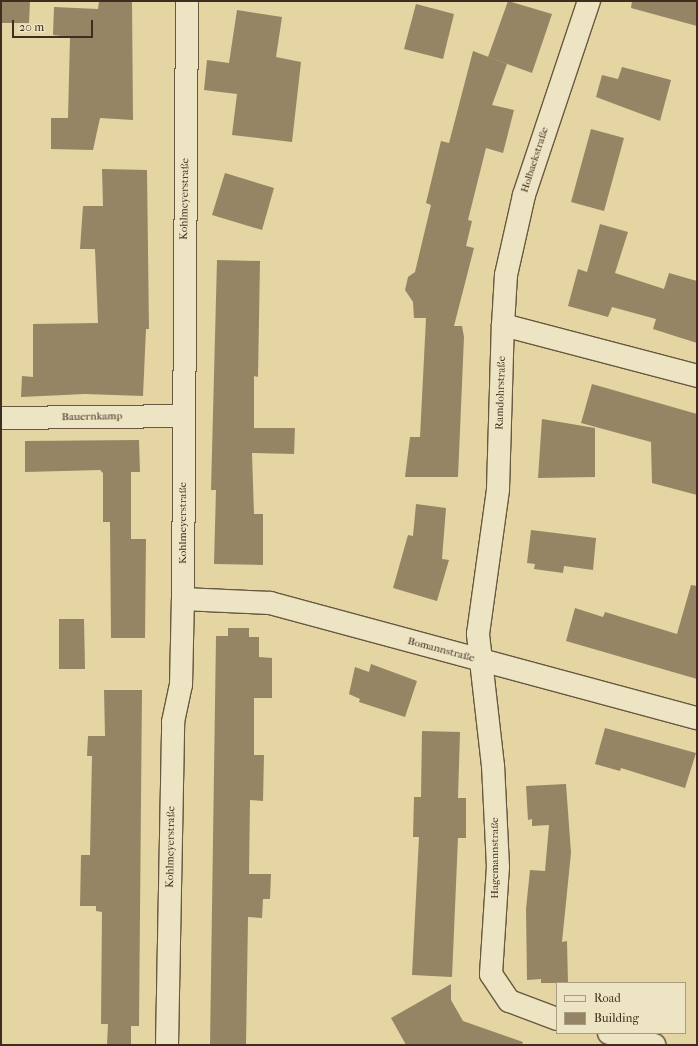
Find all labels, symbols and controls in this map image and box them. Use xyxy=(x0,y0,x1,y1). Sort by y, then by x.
scale bar xyxy=(14,12,95,38)
text: 20 m xyxy=(19,20,44,34)
street label: Holbaekstraße xyxy=(518,126,552,194)
street label: Kohlmeyerstraße xyxy=(178,158,192,240)
street label: Ramdohrstraße xyxy=(493,356,509,430)
street label: Bauernkamp xyxy=(62,410,122,424)
street label: Kohlmeyerstraße xyxy=(176,482,190,564)
street label: Bomannstraße xyxy=(406,635,476,665)
street label: Kohlmeyerstraße xyxy=(164,806,178,888)
street label: Hagemannstraße xyxy=(488,817,502,899)
legend xyxy=(556,982,686,1034)
text: Road xyxy=(594,991,621,1005)
text: Building xyxy=(594,1011,639,1025)

